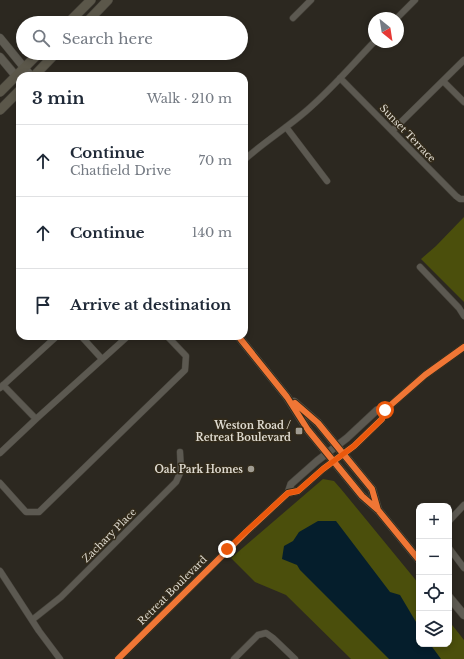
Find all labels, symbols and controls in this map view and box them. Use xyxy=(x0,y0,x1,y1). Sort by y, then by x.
north arrow xyxy=(368,12,404,48)
search box xyxy=(16,16,248,60)
icon: search xyxy=(30,27,52,49)
text: Search here xyxy=(62,29,153,48)
text: 3 min xyxy=(32,88,85,109)
text: Walk · 210 m xyxy=(147,90,232,107)
street label: Sunset Terrace xyxy=(377,102,439,165)
text: Continue xyxy=(70,143,145,162)
icon: ahead xyxy=(32,150,54,172)
text: 70 m xyxy=(199,152,232,169)
text: Chatfield Drive xyxy=(70,162,171,179)
icon: ahead xyxy=(32,222,54,244)
text: Continue xyxy=(70,223,145,242)
text: 140 m xyxy=(192,224,232,241)
icon: arrive xyxy=(32,294,54,316)
text: Arrive at destination xyxy=(70,295,231,314)
route start xyxy=(376,401,394,419)
place label: Weston Road / Retreat Boulevard xyxy=(196,419,291,444)
marker: Weston Road / Retreat Boulevard xyxy=(294,426,304,436)
place label: Oak Park Homes xyxy=(154,463,243,476)
marker: Oak Park Homes xyxy=(246,464,256,474)
map controls xyxy=(416,503,452,647)
button: + xyxy=(416,503,452,539)
street label: Zachary Place xyxy=(79,505,139,565)
button: − xyxy=(416,539,452,575)
route end xyxy=(218,540,236,558)
street label: Retreat Boulevard xyxy=(135,553,210,628)
button: locate xyxy=(416,575,452,611)
button: layers xyxy=(416,611,452,647)

